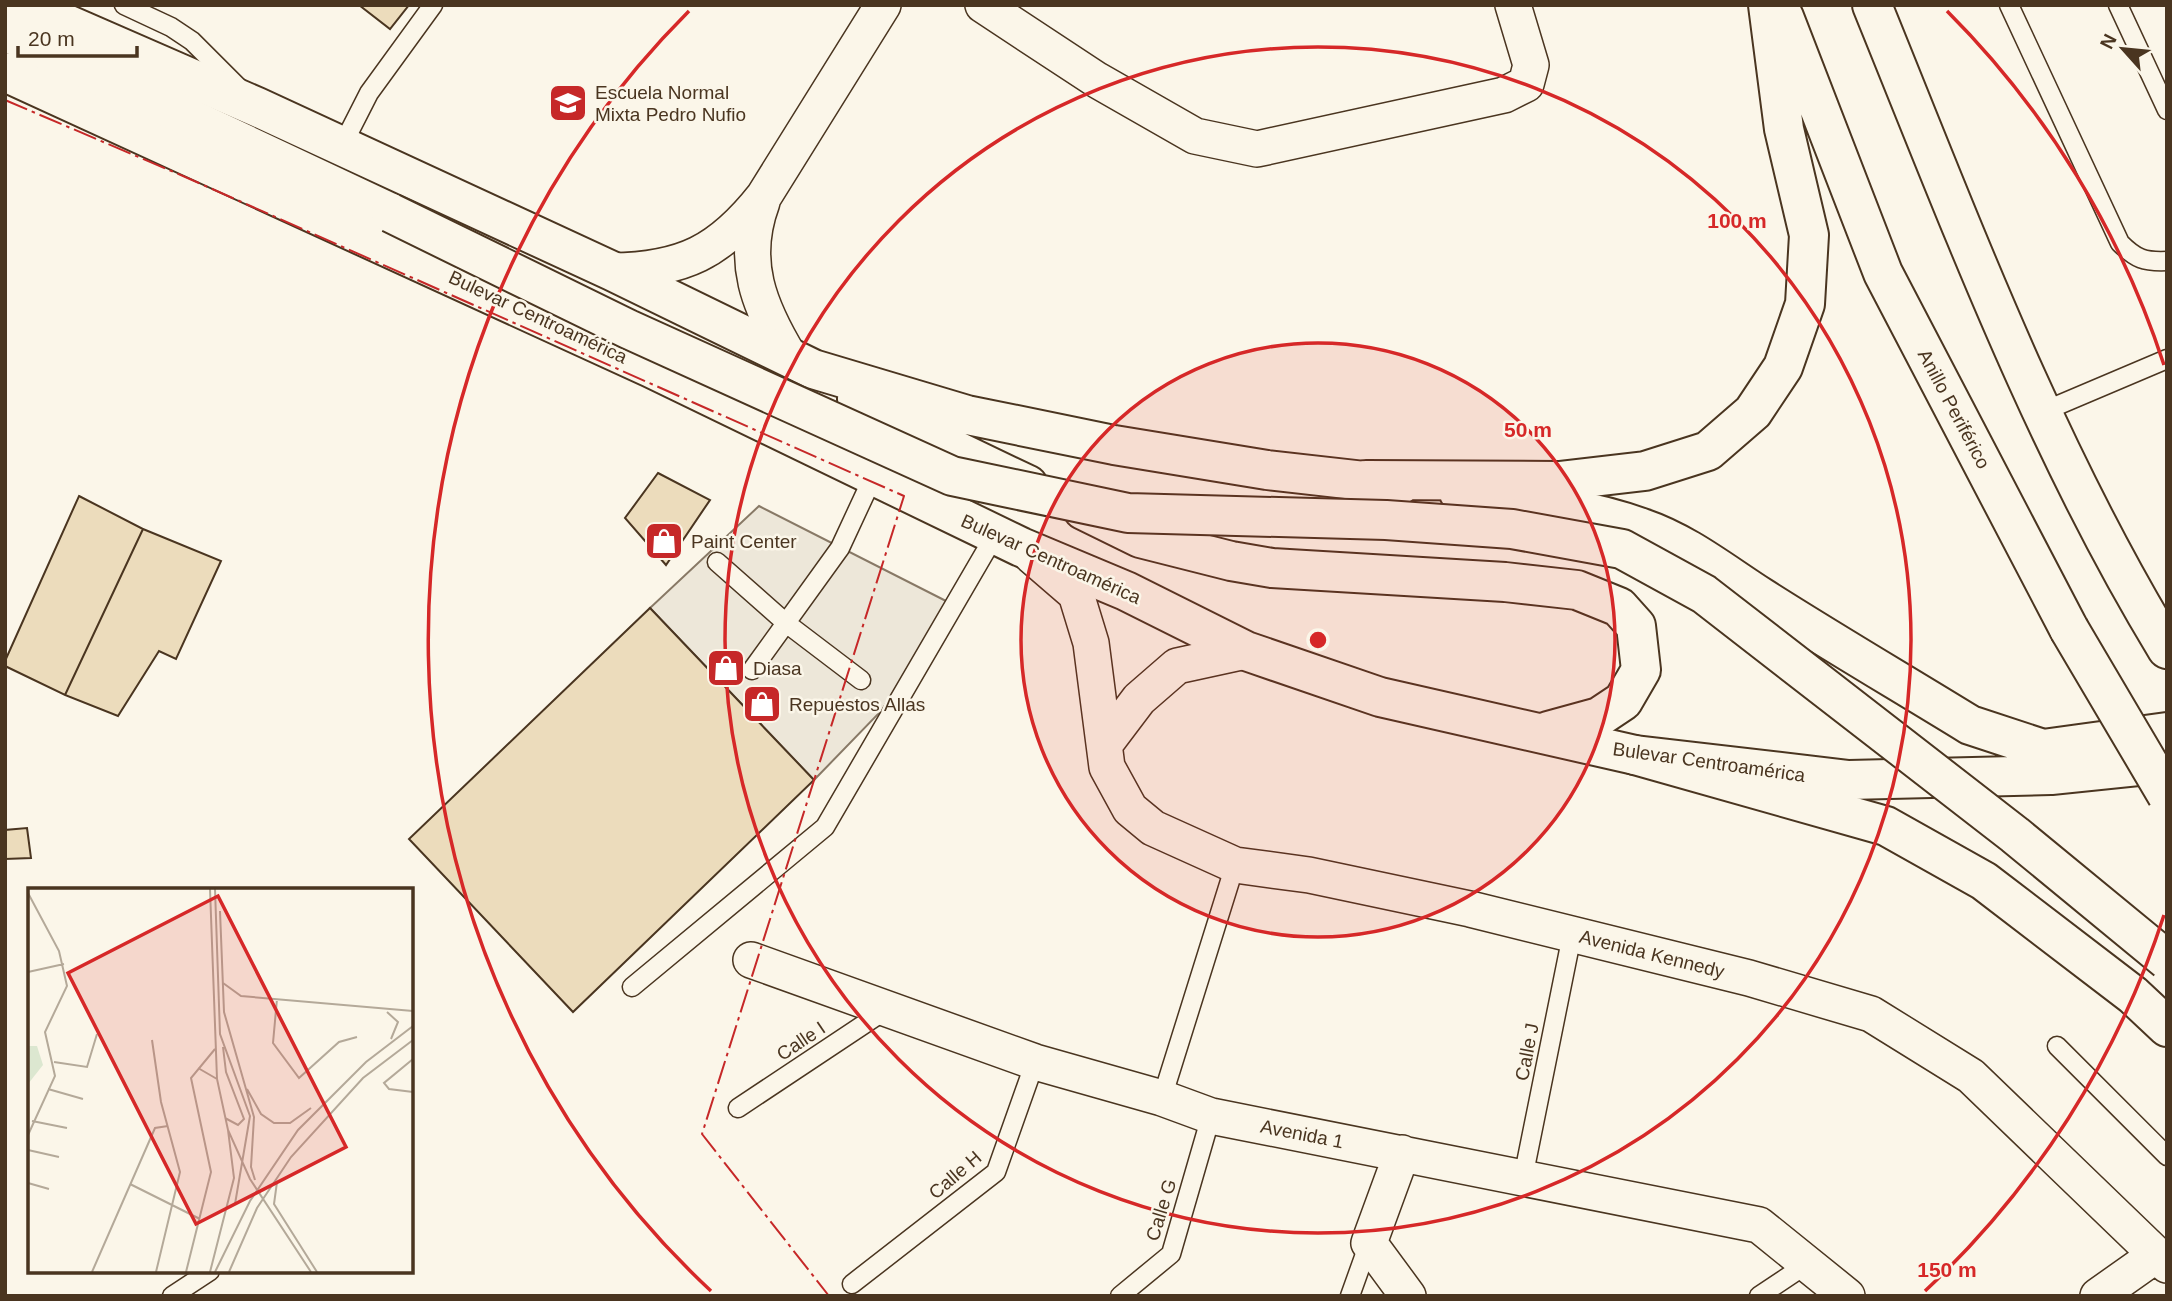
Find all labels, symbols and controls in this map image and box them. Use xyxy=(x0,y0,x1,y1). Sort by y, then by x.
scale bar xyxy=(18,14,136,58)
north arrow xyxy=(2088,14,2158,84)
text: 20 m xyxy=(28,27,75,50)
text: N xyxy=(2096,31,2121,52)
school or university icon: Escuela Normal Mixta Pedro Nufio xyxy=(547,82,589,124)
place label: Escuela Normal Mixta Pedro Nufio xyxy=(595,82,746,125)
text: 100 m xyxy=(1707,209,1767,232)
street label: Bulevar Centroamérica xyxy=(446,266,631,368)
street label: Anillo Periférico xyxy=(1914,346,1994,472)
text: 50 m xyxy=(1504,418,1552,441)
street label: Bulevar Centroamérica xyxy=(958,510,1144,608)
shop icon: Paint Center xyxy=(643,520,685,562)
place label: Paint Center xyxy=(691,531,797,552)
centre of rings xyxy=(1306,628,1330,652)
shop icon: Diasa xyxy=(705,647,747,689)
place label: Diasa xyxy=(753,658,802,679)
shop icon: Repuestos Allas xyxy=(741,683,783,725)
place label: Repuestos Allas xyxy=(789,694,925,715)
street label: Bulevar Centroamérica xyxy=(1611,738,1807,786)
inset map xyxy=(28,888,413,1273)
street label: Avenida Kennedy xyxy=(1577,926,1727,982)
street label: Calle I xyxy=(773,1017,829,1065)
street label: Calle J xyxy=(1511,1021,1543,1083)
street label: Avenida 1 xyxy=(1259,1116,1345,1152)
street label: Calle H xyxy=(925,1147,985,1203)
street label: Calle G xyxy=(1142,1177,1180,1243)
text: 150 m xyxy=(1917,1258,1977,1281)

